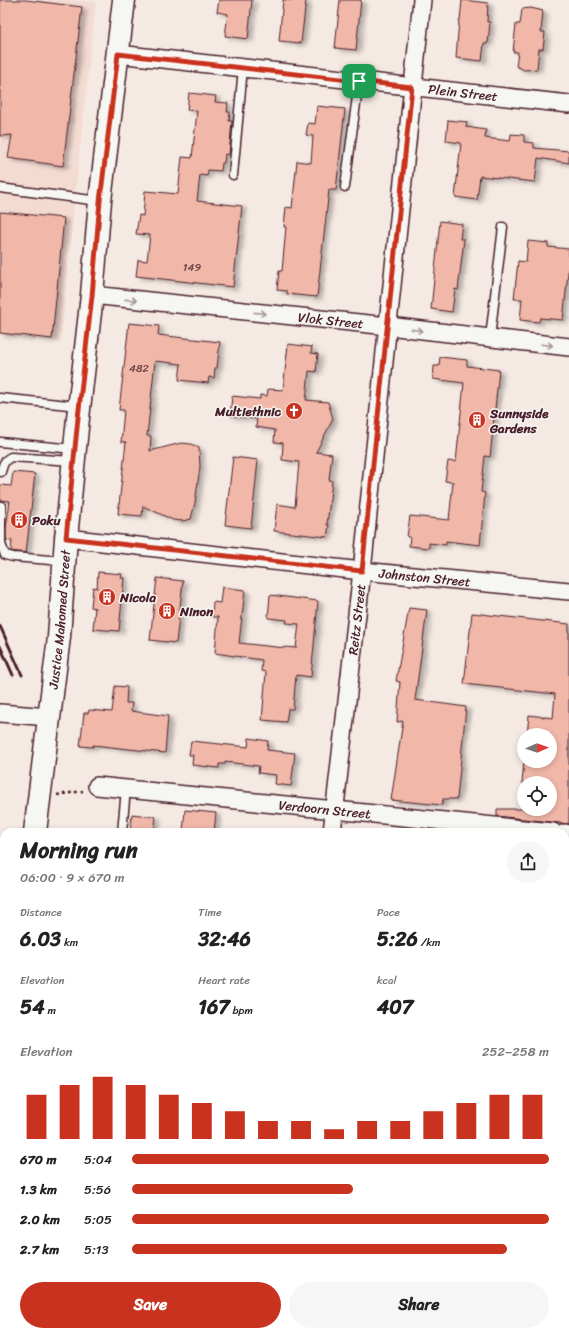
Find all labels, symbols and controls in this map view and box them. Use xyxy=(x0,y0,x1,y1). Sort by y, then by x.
pin xyxy=(342,64,376,98)
icon: arrive xyxy=(348,70,370,92)
street label: Plein Street xyxy=(427,77,499,108)
house number: 149 xyxy=(183,258,201,277)
one-way arrow xyxy=(124,296,137,303)
street label: Vlok Street xyxy=(297,305,365,335)
one-way arrow xyxy=(253,309,266,317)
one-way arrow xyxy=(410,326,423,334)
one-way arrow xyxy=(540,341,553,349)
house number: 482 xyxy=(129,359,150,378)
place label: Multiethnic xyxy=(214,400,282,423)
church icon: Multiethnic xyxy=(284,401,304,421)
place label: Sunnyside Gardens xyxy=(489,402,549,440)
building icon: Sunnyside Gardens xyxy=(467,410,487,430)
place label: Poku xyxy=(32,509,61,532)
building icon: Poku xyxy=(9,510,29,530)
street label: Justice Mahomed Street xyxy=(41,548,77,691)
street label: Johnston Street xyxy=(377,561,472,593)
street label: Reitz Street xyxy=(341,582,372,656)
place label: Nicola xyxy=(119,586,156,609)
building icon: Nicola xyxy=(97,587,117,607)
place label: Ninon xyxy=(179,600,214,623)
building icon: Ninon xyxy=(157,601,177,621)
north arrow xyxy=(517,728,557,768)
map controls xyxy=(517,728,557,816)
button: locate xyxy=(517,776,557,816)
street label: Verdoorn Street xyxy=(278,793,372,825)
text: Morning run xyxy=(20,831,138,870)
button: share xyxy=(507,841,549,883)
text: 06:00 · 9 × 670 m xyxy=(20,866,125,889)
text: Distance xyxy=(20,903,62,922)
text: Time xyxy=(198,903,222,922)
text: Pace xyxy=(377,903,400,922)
text: 6.03 xyxy=(20,922,61,957)
text: 32:46 xyxy=(198,922,251,957)
text: 5:26 xyxy=(377,922,418,957)
text: km xyxy=(61,933,78,952)
text: /km xyxy=(418,933,440,952)
text: Elevation xyxy=(20,971,65,990)
text: Heart rate xyxy=(198,971,250,990)
text: kcal xyxy=(377,971,397,990)
text: 54 xyxy=(20,990,45,1025)
text: 167 xyxy=(198,990,230,1025)
text: 407 xyxy=(377,990,413,1025)
text: m xyxy=(45,1001,56,1020)
text: bpm xyxy=(230,1001,253,1020)
text: Elevation xyxy=(20,1040,73,1063)
text: 252–258 m xyxy=(482,1040,549,1063)
text: 670 m xyxy=(20,1148,56,1171)
text: 5:04 xyxy=(84,1148,112,1171)
text: 1.3 km xyxy=(20,1178,57,1201)
text: 5:56 xyxy=(84,1178,111,1201)
text: 2.0 km xyxy=(20,1208,60,1231)
text: 5:05 xyxy=(84,1208,112,1231)
text: 2.7 km xyxy=(20,1238,59,1261)
text: 5:13 xyxy=(84,1238,109,1261)
button: Save xyxy=(20,1282,281,1328)
button: Share xyxy=(289,1282,549,1328)

